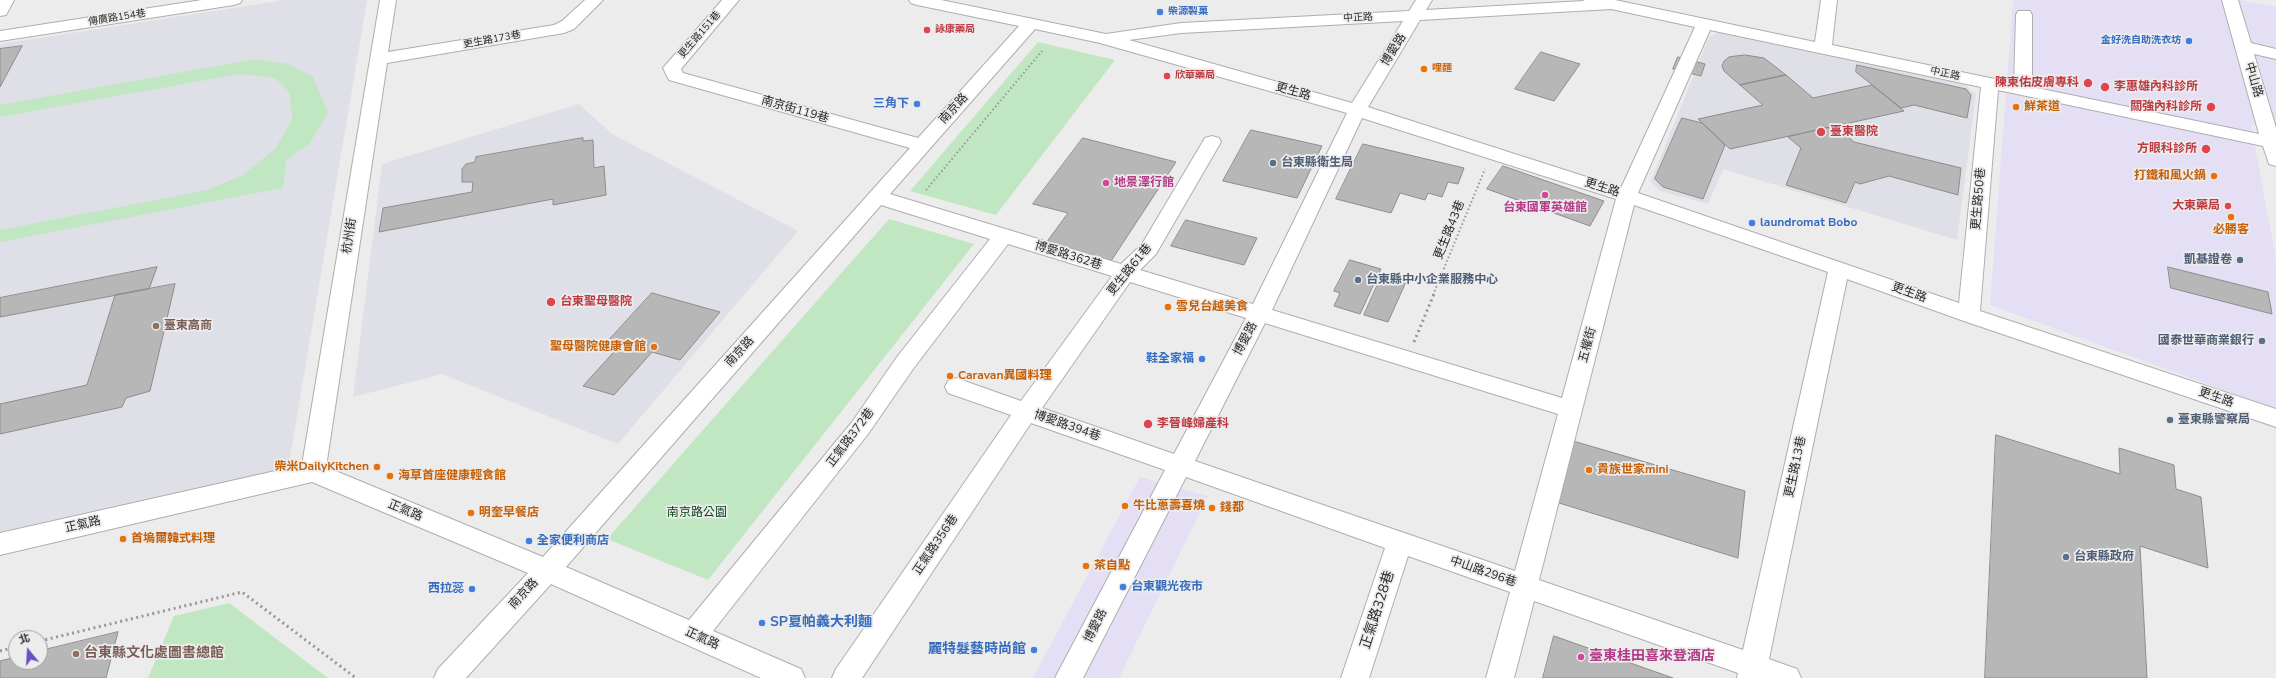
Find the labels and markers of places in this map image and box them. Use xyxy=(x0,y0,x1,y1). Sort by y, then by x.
place label: 柴源製菓 xyxy=(1168,6,1208,18)
marker: 柴源製菓 xyxy=(1155,7,1165,17)
place label: 詠康藥局 xyxy=(935,24,975,36)
marker: 詠康藥局 xyxy=(922,25,932,35)
place label: 金好洗自助洗衣坊 xyxy=(2101,35,2181,47)
marker: 金好洗自助洗衣坊 xyxy=(2184,36,2194,46)
place label: 哩麵 xyxy=(1432,63,1452,75)
marker: 哩麵 xyxy=(1419,64,1429,74)
place label: 欣華藥局 xyxy=(1175,70,1215,82)
marker: 欣華藥局 xyxy=(1162,71,1172,81)
place label: 陳東佑皮膚專科 xyxy=(1995,76,2079,90)
marker: 陳東佑皮膚專科 xyxy=(2082,77,2094,89)
place label: 李惠雄內科診所 xyxy=(2114,80,2198,94)
marker: 李惠雄內科診所 xyxy=(2099,81,2111,93)
place label: 三角下 xyxy=(873,97,909,111)
marker: 三角下 xyxy=(912,99,922,109)
place label: 鮮茶道 xyxy=(2024,100,2060,114)
place label: 關強內科診所 xyxy=(2130,100,2202,114)
marker: 關強內科診所 xyxy=(2205,101,2217,113)
marker: 鮮茶道 xyxy=(2011,102,2021,112)
place label: 臺東醫院 xyxy=(1830,125,1878,139)
marker: 臺東醫院 xyxy=(1815,126,1827,138)
place label: 方眼科診所 xyxy=(2137,142,2197,156)
marker: 方眼科診所 xyxy=(2200,143,2212,155)
place label: 台東縣衛生局 xyxy=(1281,156,1353,170)
marker: 台東縣衛生局 xyxy=(1268,158,1278,168)
place label: 打鐵和風火鍋 xyxy=(2134,169,2206,183)
marker: 打鐵和風火鍋 xyxy=(2209,171,2219,181)
place label: 地景澤行館 xyxy=(1114,176,1174,190)
marker: 地景澤行館 xyxy=(1101,178,1111,188)
marker: 台東國軍英雄館 xyxy=(1540,190,1550,200)
place label: 大東藥局 xyxy=(2172,199,2220,213)
place label: 台東國軍英雄館 xyxy=(1503,201,1587,215)
marker: 大東藥局 xyxy=(2223,201,2233,211)
marker: 必勝客 xyxy=(2226,212,2236,222)
place label: laundromat Bobo xyxy=(1760,216,1857,230)
marker: laundromat Bobo xyxy=(1747,218,1757,228)
place label: 必勝客 xyxy=(2213,223,2249,237)
place label: 凱基證卷 xyxy=(2184,253,2232,267)
marker: 凱基證卷 xyxy=(2235,255,2245,265)
place label: 台東縣中小企業服務中心 xyxy=(1366,273,1498,287)
marker: 台東縣中小企業服務中心 xyxy=(1353,275,1363,285)
place label: 台東聖母醫院 xyxy=(560,295,632,309)
marker: 台東聖母醫院 xyxy=(545,296,557,308)
place label: 雪兒台越美食 xyxy=(1176,300,1248,314)
marker: 雪兒台越美食 xyxy=(1163,302,1173,312)
place label: 臺東高商 xyxy=(164,319,212,333)
marker: 臺東高商 xyxy=(151,321,161,331)
place label: 國泰世華商業銀行 xyxy=(2158,334,2254,348)
marker: 國泰世華商業銀行 xyxy=(2257,336,2267,346)
place label: 聖母醫院健康會館 xyxy=(550,340,646,354)
marker: 聖母醫院健康會館 xyxy=(649,342,659,352)
place label: 鞋全家福 xyxy=(1146,352,1194,366)
marker: 鞋全家福 xyxy=(1197,354,1207,364)
place label: Caravan異國料理 xyxy=(958,369,1051,383)
marker: Caravan異國料理 xyxy=(945,371,955,381)
place label: 臺東縣警察局 xyxy=(2178,413,2250,427)
marker: 臺東縣警察局 xyxy=(2165,415,2175,425)
place label: 李晉峰婦產科 xyxy=(1157,417,1229,431)
marker: 李晉峰婦產科 xyxy=(1142,418,1154,430)
place label: 柴米DailyKitchen xyxy=(274,460,369,474)
marker: 柴米DailyKitchen xyxy=(372,462,382,472)
place label: 貴族世家mini xyxy=(1597,463,1669,477)
marker: 貴族世家mini xyxy=(1584,465,1594,475)
place label: 海草首座健康輕食館 xyxy=(398,469,506,483)
marker: 海草首座健康輕食館 xyxy=(385,471,395,481)
place label: 牛比蔥壽喜燒 xyxy=(1133,499,1205,513)
marker: 牛比蔥壽喜燒 xyxy=(1120,501,1130,511)
place label: 錢都 xyxy=(1220,501,1244,515)
marker: 錢都 xyxy=(1207,503,1217,513)
place label: 明奎早餐店 xyxy=(479,506,539,520)
marker: 明奎早餐店 xyxy=(466,508,476,518)
place label: 首塢爾韓式料理 xyxy=(131,532,215,546)
marker: 首塢爾韓式料理 xyxy=(118,534,128,544)
place label: 全家便利商店 xyxy=(537,534,609,548)
marker: 全家便利商店 xyxy=(524,536,534,546)
place label: 台東縣政府 xyxy=(2074,550,2134,564)
marker: 台東縣政府 xyxy=(2061,552,2071,562)
place label: 茶自點 xyxy=(1094,559,1130,573)
marker: 茶自點 xyxy=(1081,561,1091,571)
place label: 台東觀光夜市 xyxy=(1131,580,1203,594)
place label: 西拉蕊 xyxy=(428,582,464,596)
marker: 台東觀光夜市 xyxy=(1118,582,1128,592)
marker: 西拉蕊 xyxy=(467,584,477,594)
place label: SP夏帕義大利麵 xyxy=(770,615,872,631)
marker: SP夏帕義大利麵 xyxy=(757,618,767,628)
place label: 麗特髮藝時尚館 xyxy=(928,642,1026,658)
marker: 麗特髮藝時尚館 xyxy=(1029,645,1039,655)
place label: 台東縣文化處圖書總館 xyxy=(84,646,224,662)
marker: 台東縣文化處圖書總館 xyxy=(71,649,81,659)
place label: 臺東桂田喜來登酒店 xyxy=(1589,649,1715,665)
marker: 臺東桂田喜來登酒店 xyxy=(1576,652,1586,662)

